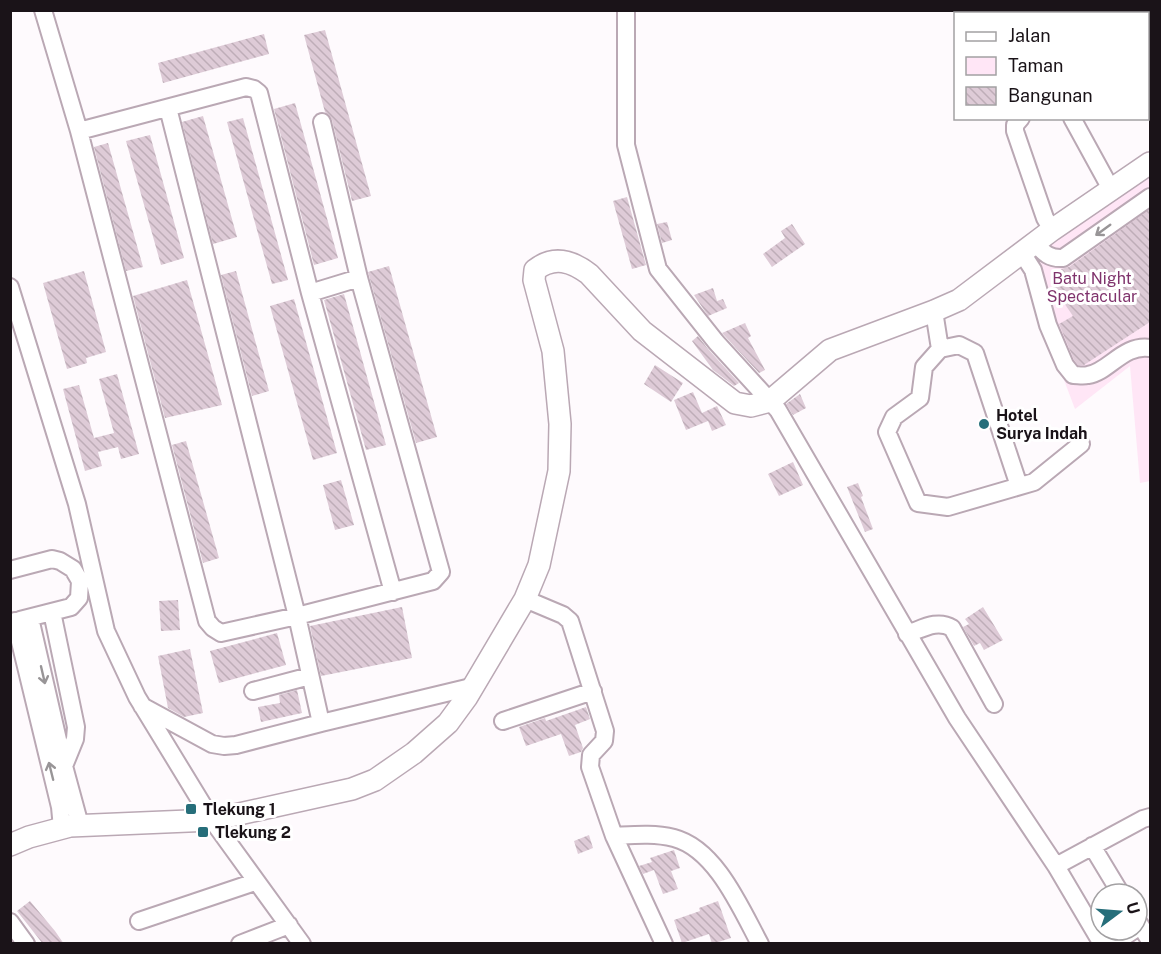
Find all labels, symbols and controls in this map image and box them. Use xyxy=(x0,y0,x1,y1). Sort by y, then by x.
legend xyxy=(954,12,1149,120)
text: Jalan xyxy=(1008,25,1051,46)
text: Taman xyxy=(1008,55,1063,76)
text: Bangunan xyxy=(1008,85,1093,106)
one-way arrow xyxy=(1095,224,1111,236)
park label: Batu Night Spectacular xyxy=(1047,269,1137,306)
place label: Hotel Surya Indah xyxy=(996,406,1088,443)
marker: Hotel Surya Indah xyxy=(977,417,991,431)
one-way arrow xyxy=(37,665,49,684)
one-way arrow xyxy=(44,761,56,780)
place label: Tlekung 1 xyxy=(203,800,276,819)
marker: Tlekung 1 xyxy=(184,802,198,816)
place label: Tlekung 2 xyxy=(215,823,291,842)
marker: Tlekung 2 xyxy=(196,825,210,839)
north arrow xyxy=(1089,882,1149,942)
text: U xyxy=(1122,900,1144,916)

